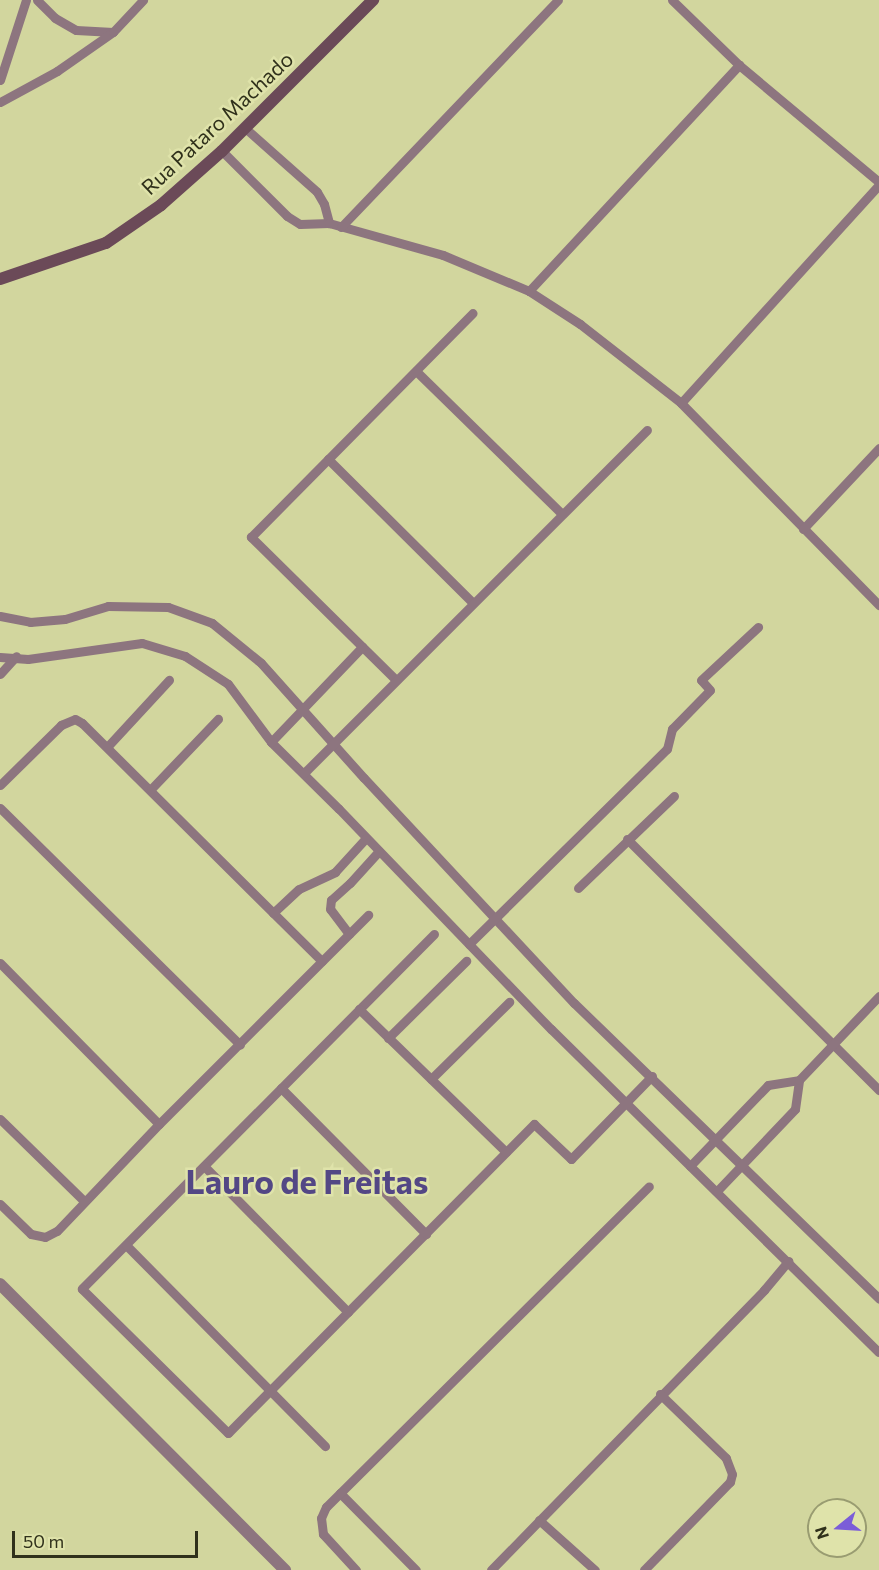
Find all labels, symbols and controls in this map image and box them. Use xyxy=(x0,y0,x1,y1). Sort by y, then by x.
street label: Rua Pataro Machado xyxy=(136,46,298,200)
district label: Lauro de Freitas xyxy=(186,1161,428,1201)
north arrow xyxy=(807,1498,867,1558)
scale bar xyxy=(15,1519,201,1557)
text: N xyxy=(810,1524,832,1542)
text: 50 m xyxy=(23,1530,64,1552)

